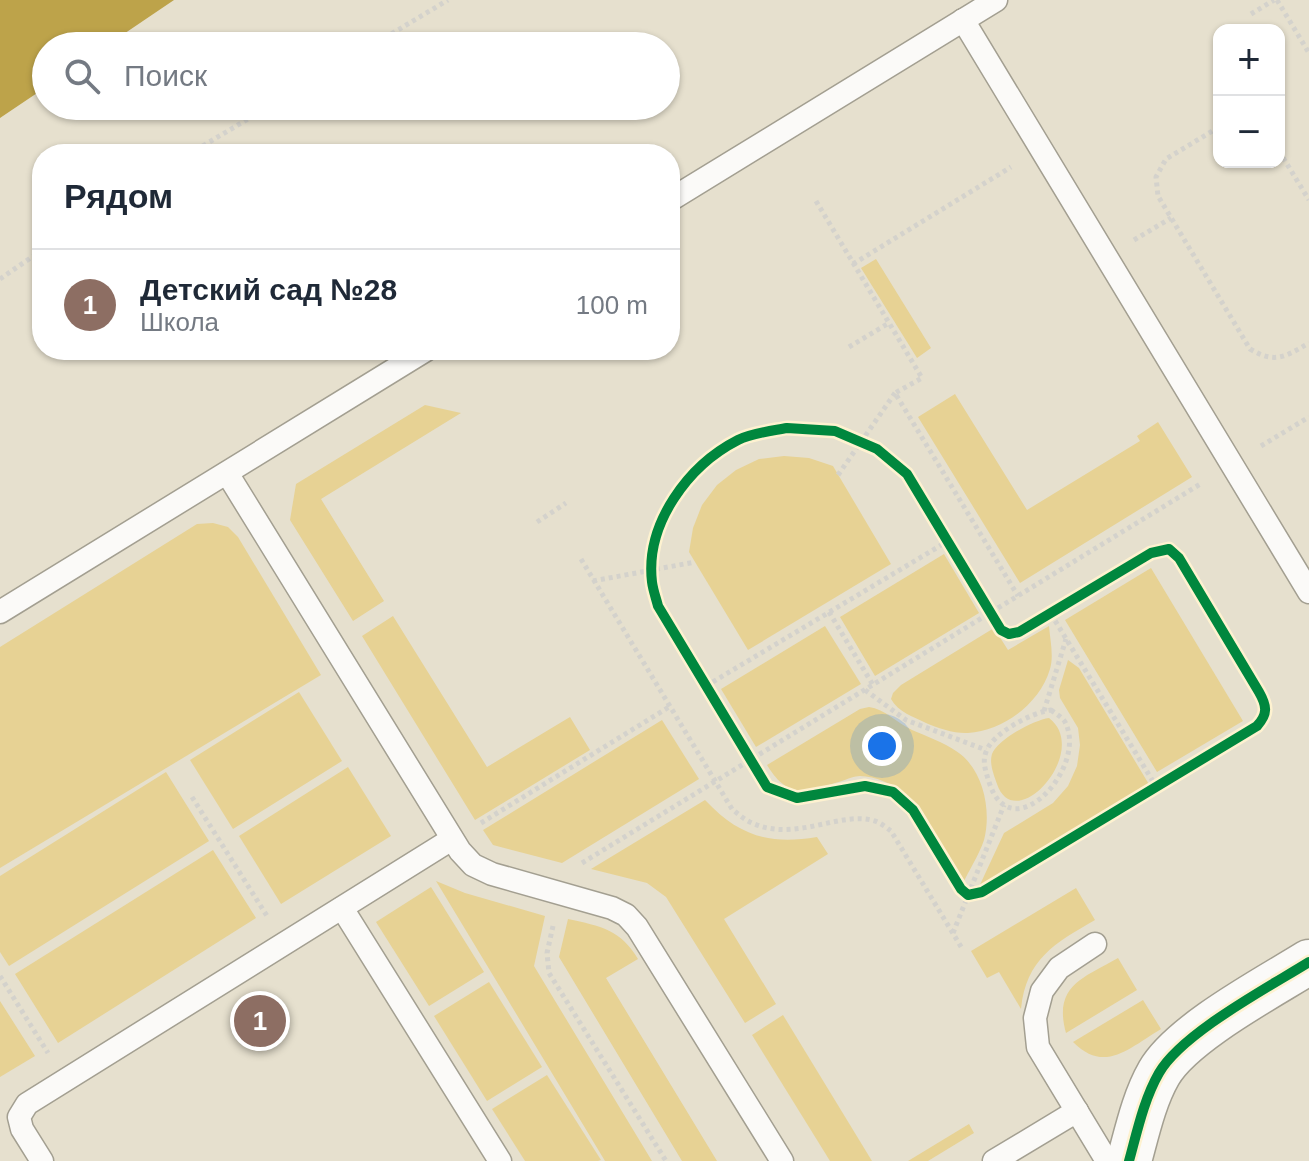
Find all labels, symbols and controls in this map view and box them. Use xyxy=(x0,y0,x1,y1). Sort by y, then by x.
map controls xyxy=(1213,24,1285,168)
button: + xyxy=(1213,24,1285,96)
search box xyxy=(32,32,680,120)
icon: search xyxy=(60,54,104,98)
text: Поиск xyxy=(124,59,207,92)
button: − xyxy=(1213,96,1285,168)
text: Рядом xyxy=(64,177,173,215)
text: Детский сад №28 xyxy=(140,273,397,306)
text: 1 xyxy=(83,290,97,320)
text: 100 m xyxy=(576,290,648,320)
text: Школа xyxy=(140,307,219,337)
your location xyxy=(862,726,902,766)
pin: 1 xyxy=(234,991,286,1051)

